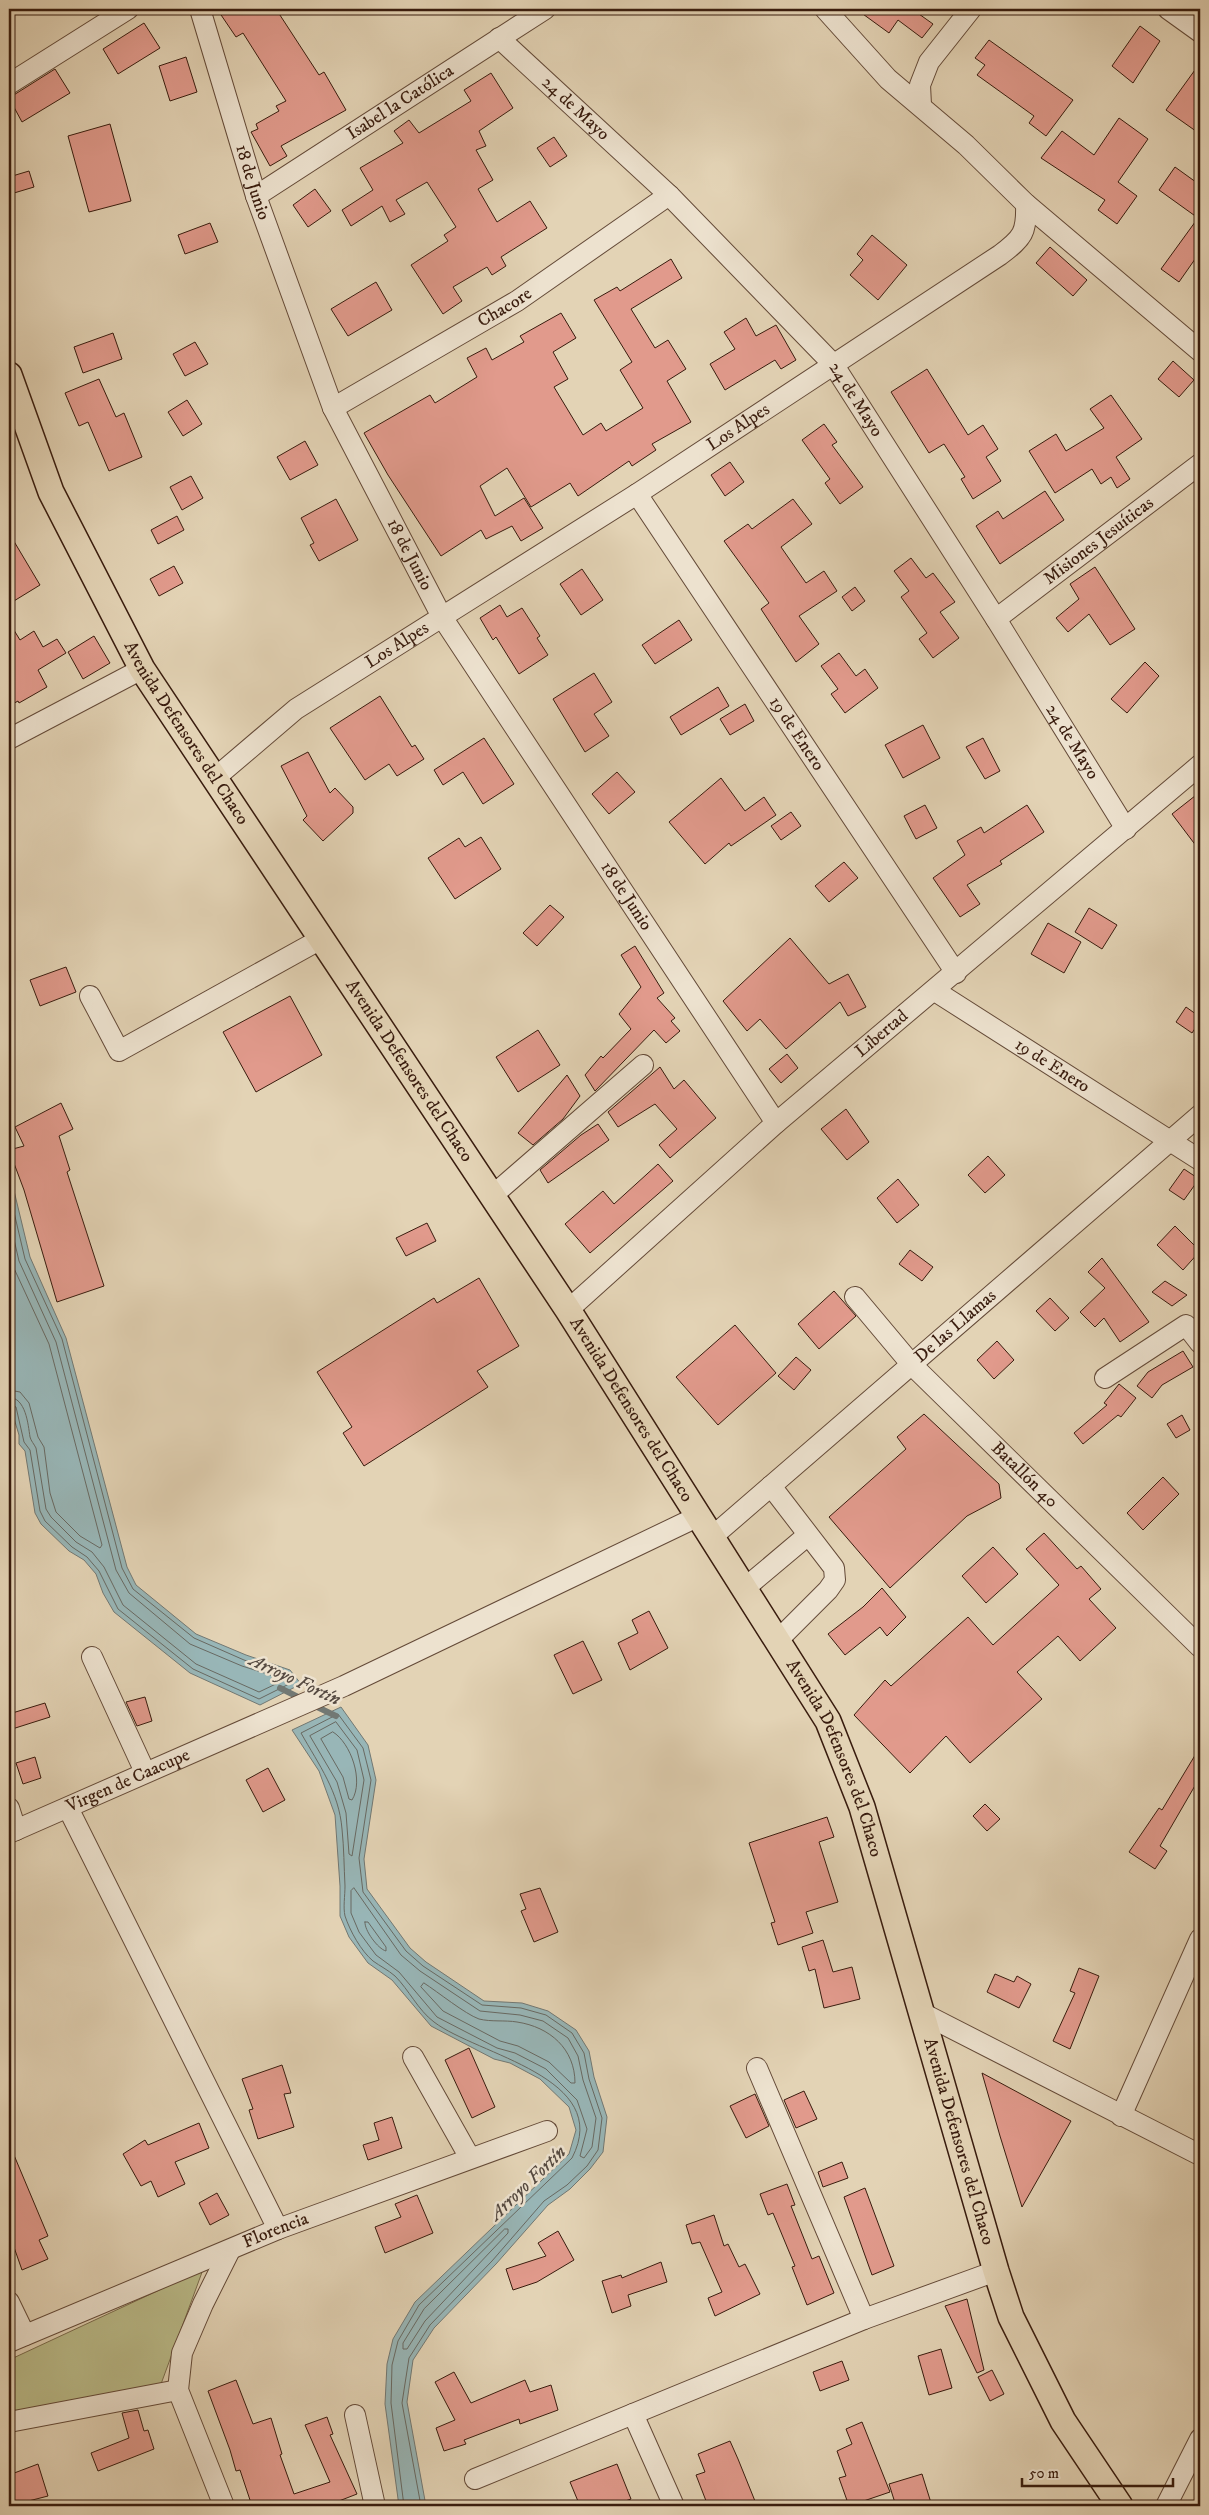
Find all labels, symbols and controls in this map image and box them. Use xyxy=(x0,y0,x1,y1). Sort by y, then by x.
street label: Isabel la Católica xyxy=(343,60,458,145)
street label: 24 de Mayo xyxy=(537,72,614,146)
street label: 18 de Junio xyxy=(230,142,275,223)
street label: Chacore xyxy=(474,283,536,332)
street label: 24 de Mayo xyxy=(824,358,888,441)
street label: Los Alpes xyxy=(703,398,774,456)
street label: Misiones Jesuíticas xyxy=(1039,492,1158,590)
street label: 18 de Junio xyxy=(382,515,437,594)
street label: Los Alpes xyxy=(361,617,433,673)
street label: Avenida Defensores del Chaco xyxy=(119,638,254,829)
street label: 19 de Enero xyxy=(764,692,829,775)
street label: 24 de Mayo xyxy=(1040,700,1104,784)
street label: 18 de Junio xyxy=(596,858,657,935)
street label: Avenida Defensores del Chaco xyxy=(341,976,478,1167)
street label: Libertad xyxy=(851,1005,913,1062)
street label: 19 de Enero xyxy=(1011,1034,1094,1098)
street label: De las Llamas xyxy=(910,1285,1001,1368)
street label: Avenida Defensores del Chaco xyxy=(564,1313,698,1506)
street label: Batallón 40 xyxy=(986,1437,1063,1513)
water label: Arroyo Fortín xyxy=(244,1648,344,1711)
street label: Avenida Defensores del Chaco xyxy=(781,1655,887,1860)
street label: Virgen de Caacupe xyxy=(62,1744,193,1818)
street label: Avenida Defensores del Chaco xyxy=(918,2035,999,2248)
water label: Arroyo Fortín xyxy=(483,2141,571,2227)
street label: Florencia xyxy=(240,2208,312,2254)
scale bar xyxy=(1022,2455,1173,2487)
text: 50 m xyxy=(1029,2464,1059,2483)

